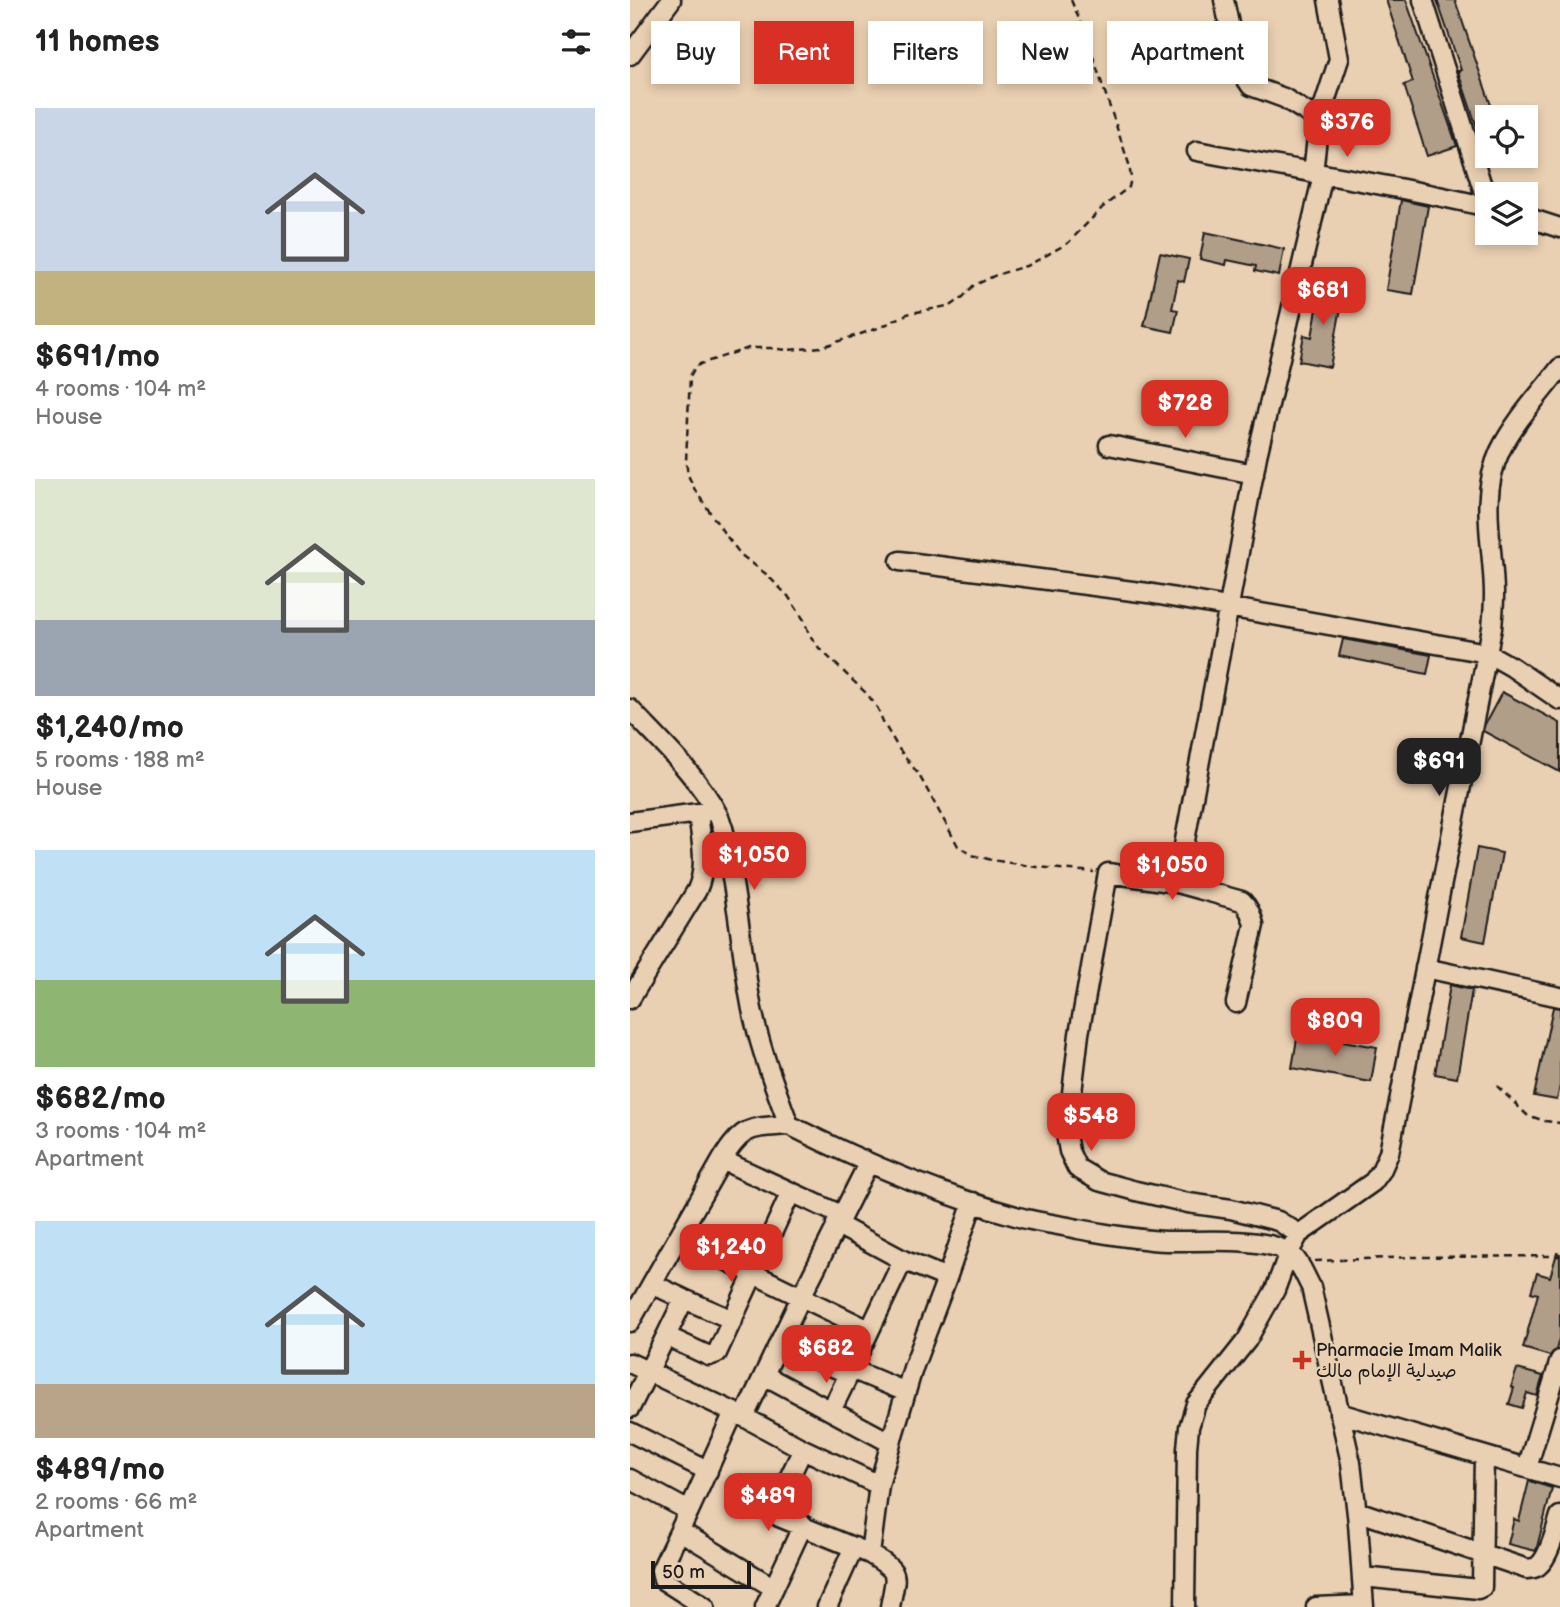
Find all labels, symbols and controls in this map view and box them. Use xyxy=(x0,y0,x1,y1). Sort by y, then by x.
chip: Buy xyxy=(651,21,740,84)
chip: Rent xyxy=(754,21,854,84)
chip: Filters xyxy=(868,21,983,84)
chip: New xyxy=(997,21,1093,84)
chip: Apartment xyxy=(1107,21,1268,84)
icon: filters xyxy=(557,23,595,61)
text: 11 homes xyxy=(35,24,159,60)
pin: $376 xyxy=(1306,100,1388,159)
map controls xyxy=(1475,105,1538,245)
button: locate xyxy=(1475,105,1538,168)
text: $376 xyxy=(1319,108,1375,136)
icon: home xyxy=(252,154,378,280)
button: layers xyxy=(1475,182,1538,245)
pin: $681 xyxy=(1282,268,1364,327)
text: $681 xyxy=(1297,276,1349,304)
text: $691/mo xyxy=(35,339,160,375)
text: 4 rooms · 104 m² xyxy=(35,375,206,403)
pin: $728 xyxy=(1144,380,1226,440)
text: $728 xyxy=(1157,389,1213,417)
text: House xyxy=(35,403,102,431)
icon: home xyxy=(252,525,378,651)
text: $1,240/mo xyxy=(35,710,184,746)
pin: $691 xyxy=(1398,738,1480,798)
text: 5 rooms · 188 m² xyxy=(35,746,205,774)
text: $691 xyxy=(1413,747,1465,775)
text: House xyxy=(35,774,102,802)
pin: $1,050 xyxy=(697,832,811,892)
text: $1,050 xyxy=(718,841,790,869)
pin: $1,050 xyxy=(1115,842,1229,902)
text: $1,050 xyxy=(1136,851,1208,879)
icon: home xyxy=(252,896,378,1022)
pin: $809 xyxy=(1294,998,1376,1058)
text: $809 xyxy=(1307,1007,1363,1035)
text: $682/mo xyxy=(35,1081,166,1117)
pin: $548 xyxy=(1050,1094,1132,1153)
text: $548 xyxy=(1063,1102,1119,1130)
text: 3 rooms · 104 m² xyxy=(35,1117,206,1145)
text: Apartment xyxy=(35,1145,144,1173)
pin: $1,240 xyxy=(674,1224,788,1284)
text: $1,240 xyxy=(696,1233,766,1261)
icon: home xyxy=(252,1267,378,1393)
pin: $682 xyxy=(785,1326,867,1385)
text: $682 xyxy=(798,1334,854,1362)
place label: Pharmacie Imam Malik صيدلية الإمام مالك xyxy=(1316,1340,1502,1385)
marker: Pharmacie Imam Malik صيدلية الإمام مالك xyxy=(1294,1352,1310,1368)
text: $489/mo xyxy=(35,1452,165,1488)
pin: $489 xyxy=(727,1474,809,1533)
text: $489 xyxy=(740,1482,796,1510)
text: 2 rooms · 66 m² xyxy=(35,1488,197,1516)
text: Apartment xyxy=(35,1516,144,1544)
scale bar xyxy=(651,1558,751,1590)
text: 50 m xyxy=(662,1561,705,1584)

